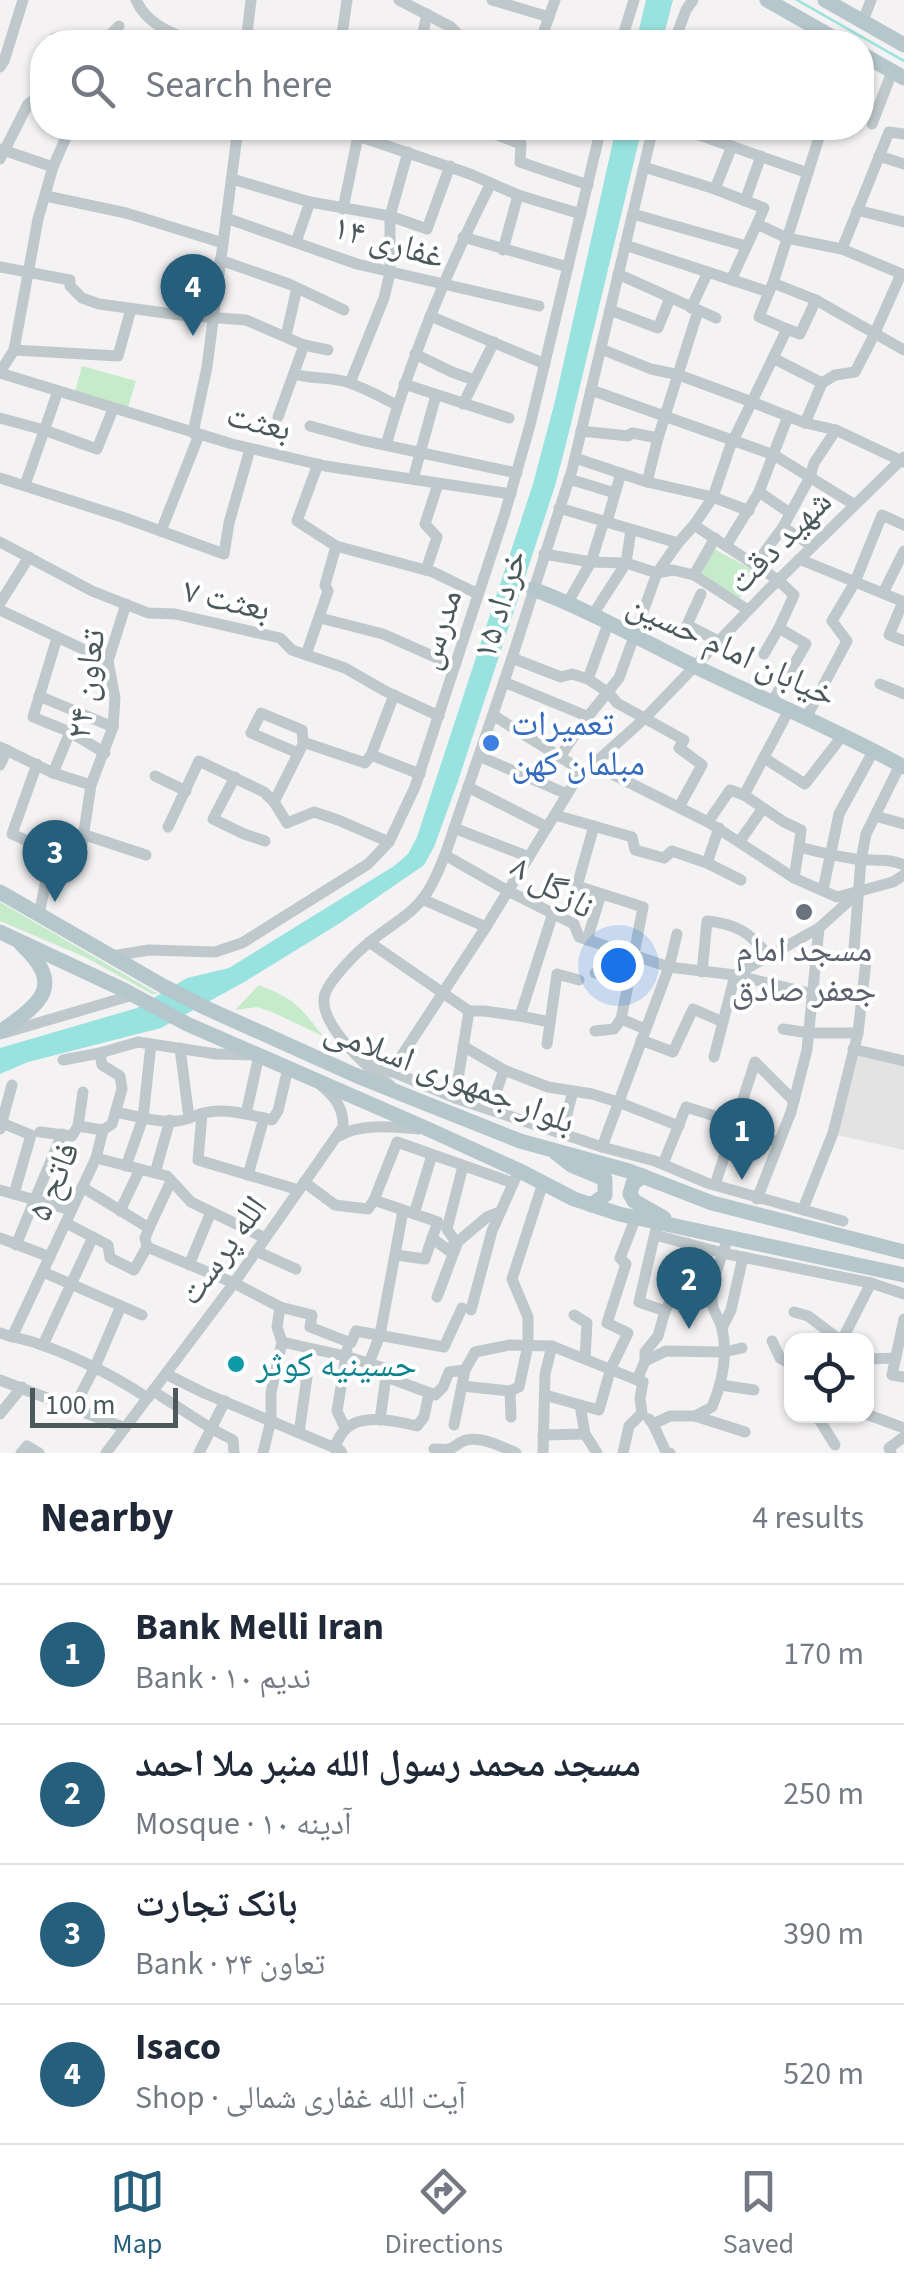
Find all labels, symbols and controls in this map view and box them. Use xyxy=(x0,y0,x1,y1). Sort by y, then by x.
search box xyxy=(30,30,874,140)
icon: search xyxy=(65,58,120,113)
text: Search here xyxy=(145,58,332,112)
street label: غفاری ۱۴ xyxy=(327,202,450,282)
pin: 4 xyxy=(160,254,226,336)
street label: بعثت xyxy=(221,390,296,454)
street label: شهید دقت xyxy=(716,478,843,605)
street label: ۱۵ خرداد xyxy=(460,543,540,665)
street label: بعثت ۷ xyxy=(178,566,275,634)
street label: خیابان امام حسین xyxy=(619,580,844,720)
street label: مدرس xyxy=(403,583,475,676)
street label: تعاون ۲۴ xyxy=(54,626,118,742)
place label: تعمیرات مبلمان کهن xyxy=(511,699,645,789)
marker: تعمیرات مبلمان کهن xyxy=(480,732,502,754)
pin: 3 xyxy=(22,820,88,902)
street label: نازگل ۸ xyxy=(501,842,604,931)
marker: مسجد امام جعفر صادق xyxy=(793,901,815,923)
place label: مسجد امام جعفر صادق xyxy=(732,925,876,1015)
your location xyxy=(593,940,644,991)
street label: بلوار جمهوری اسلامی xyxy=(317,1005,582,1147)
pin: 1 xyxy=(710,1098,774,1180)
street label: فاتح ۵ xyxy=(15,1134,93,1229)
street label: الله پرست xyxy=(166,1185,280,1316)
pin: 2 xyxy=(656,1246,722,1329)
map controls xyxy=(784,1333,874,1423)
button: locate xyxy=(784,1333,874,1423)
place label: حسینیه کوثر xyxy=(255,1340,417,1390)
marker: حسینیه کوثر xyxy=(225,1353,247,1375)
scale bar xyxy=(30,1383,178,1428)
text: 100 m xyxy=(45,1385,116,1425)
text: Nearby xyxy=(40,1488,174,1548)
text: 4 results xyxy=(752,1495,864,1541)
text: Bank Melli Iran xyxy=(135,1600,384,1654)
text: 1 xyxy=(64,1631,81,1677)
text: 170 m xyxy=(783,1631,864,1677)
text: Bank · ندیم ۱۰ xyxy=(135,1655,311,1701)
text: مسجد محمد رسول الله منبر ملا احمد xyxy=(135,1737,641,1791)
text: 2 xyxy=(64,1771,81,1817)
text: 250 m xyxy=(783,1771,864,1817)
text: Mosque · آدینه ۱۰ xyxy=(135,1801,352,1847)
text: بانک تجارت xyxy=(135,1877,298,1931)
text: 3 xyxy=(64,1911,81,1957)
text: 390 m xyxy=(783,1911,864,1957)
text: Bank · تعاون ۲۴ xyxy=(135,1941,325,1987)
text: Isaco xyxy=(135,2020,221,2074)
text: 4 xyxy=(64,2051,81,2097)
text: 520 m xyxy=(783,2051,864,2097)
text: Shop · آیت الله غفاری شمالی xyxy=(135,2075,466,2121)
tab: Map xyxy=(110,2164,165,2264)
tab: Directions xyxy=(385,2164,503,2264)
tab: Saved xyxy=(723,2164,794,2264)

